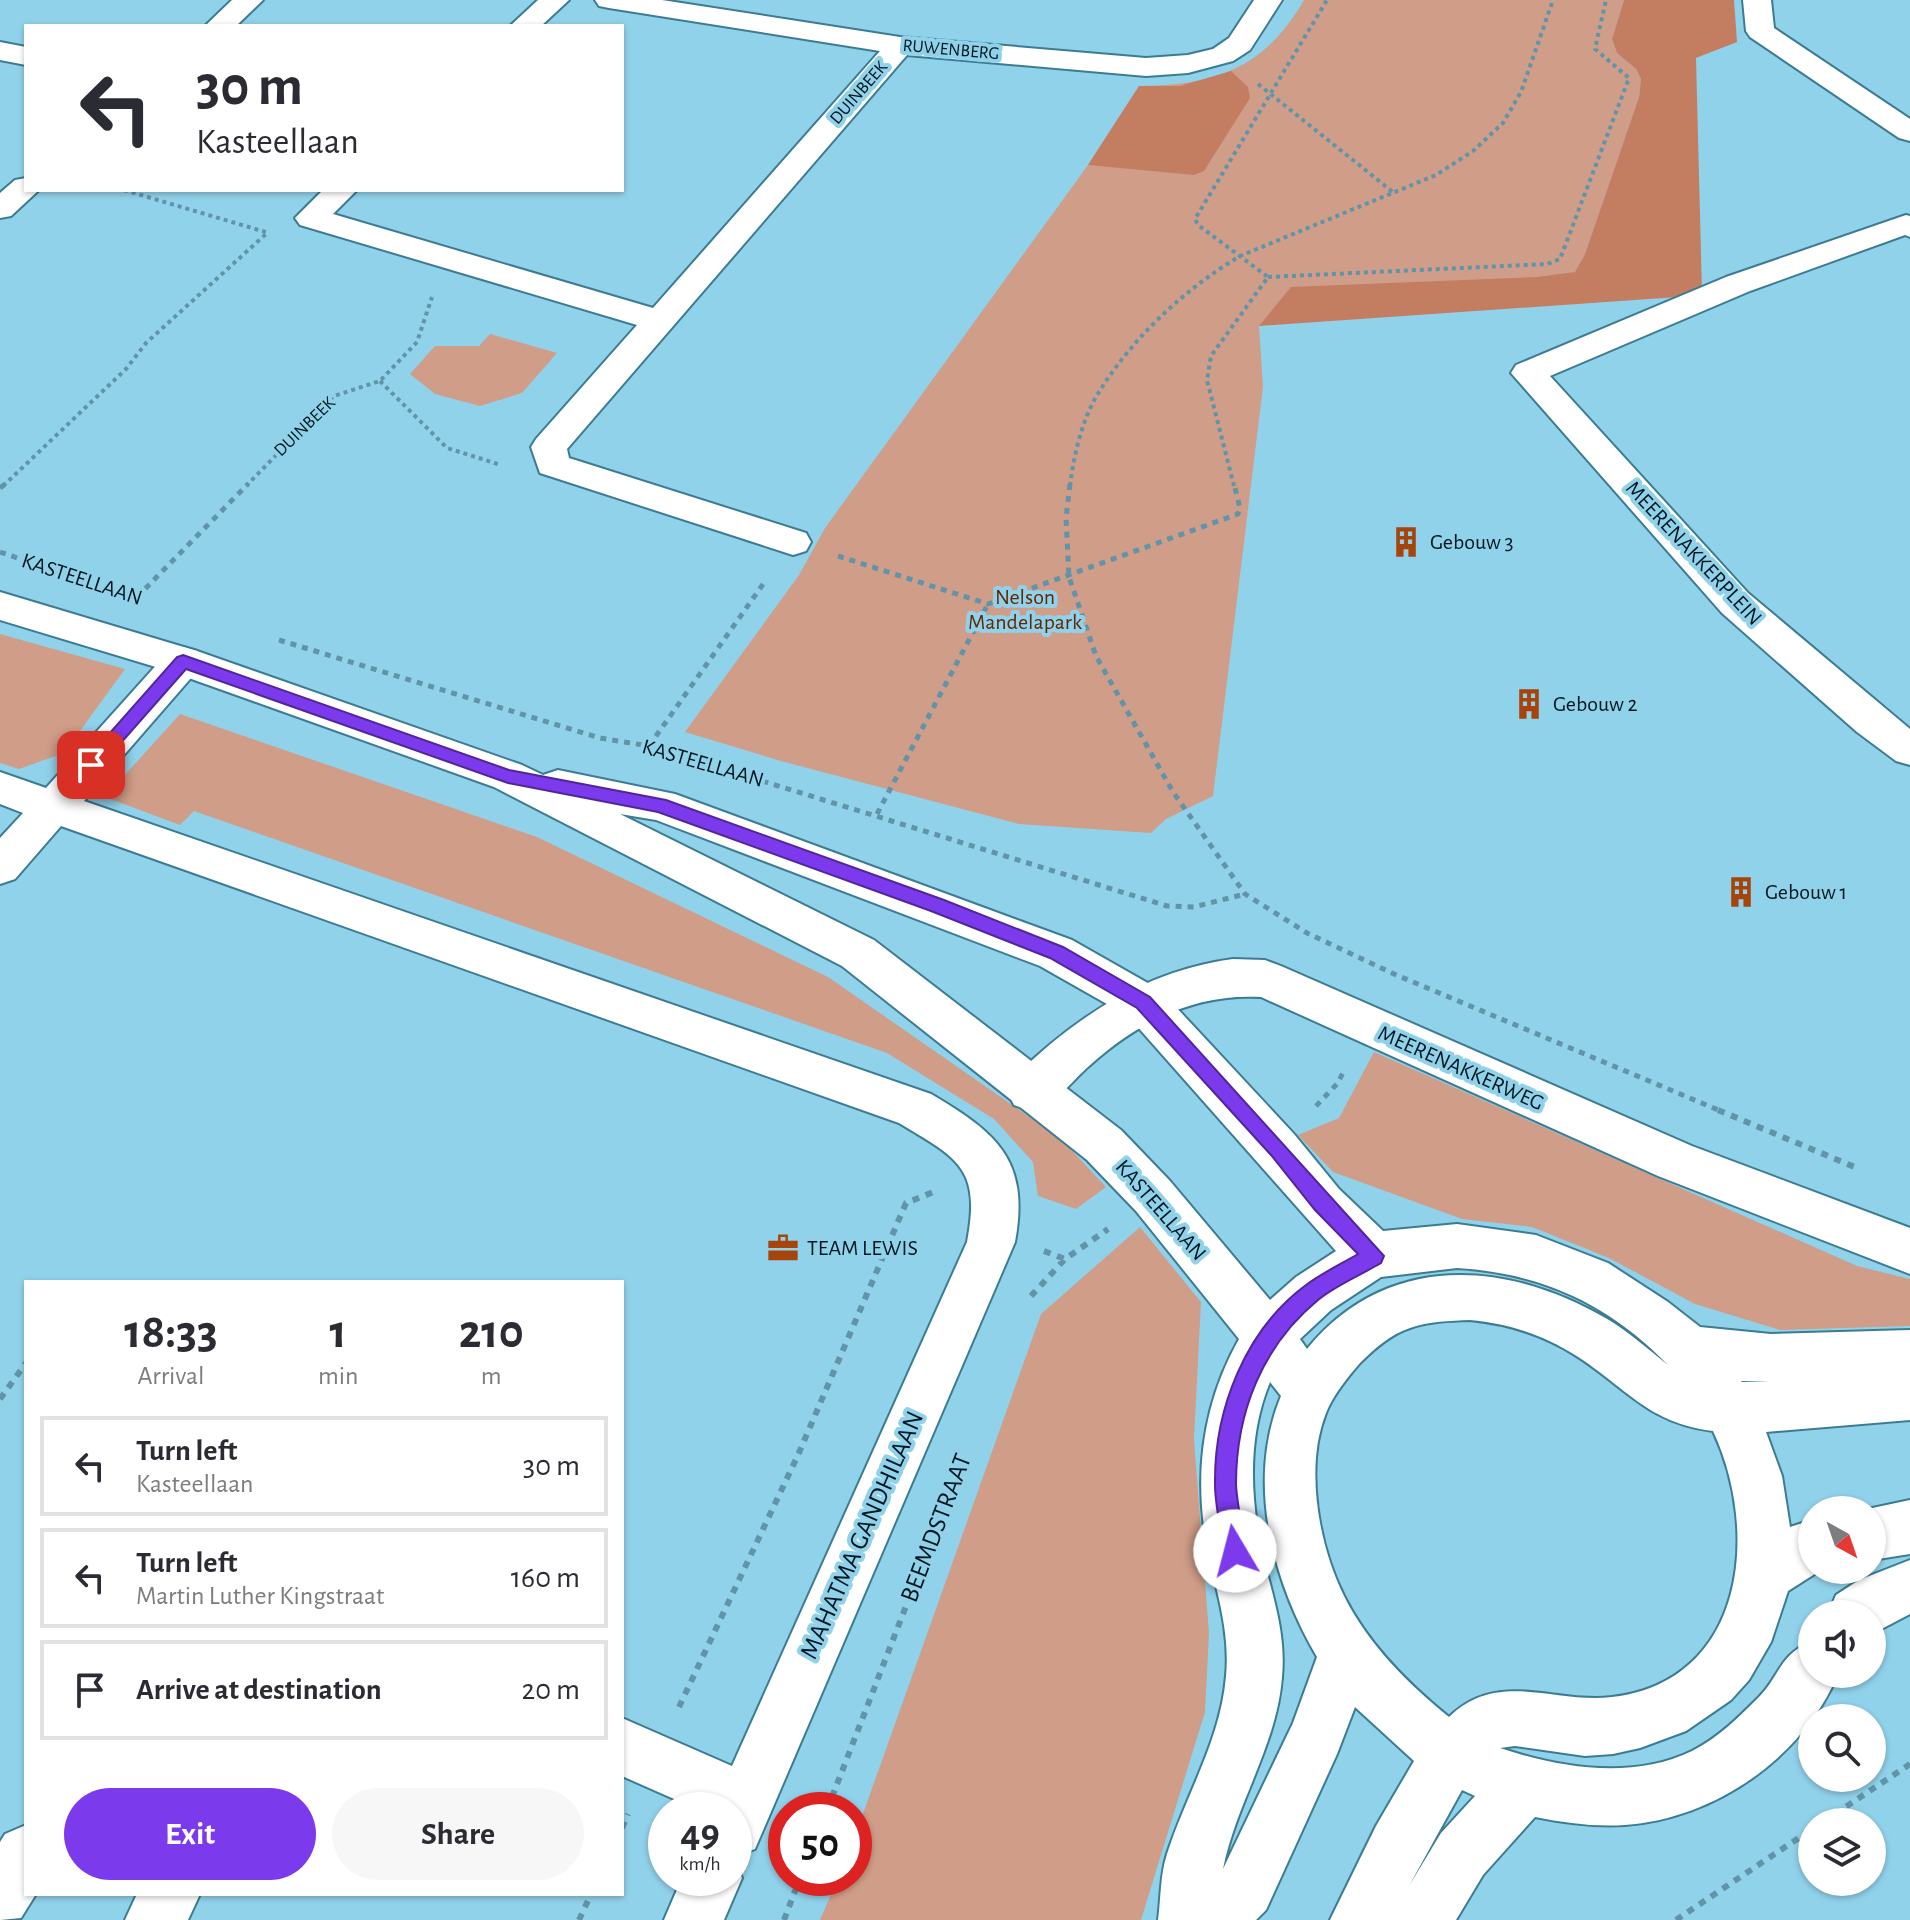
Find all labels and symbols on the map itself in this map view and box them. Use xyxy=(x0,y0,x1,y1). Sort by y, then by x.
street label: RUWENBERG xyxy=(902,37,1000,63)
street label: DUINBEEK xyxy=(827,58,891,128)
street label: DUINBEEK xyxy=(271,394,339,460)
street label: MEERENAKKERPLEIN xyxy=(1622,477,1766,629)
building icon: Gebouw 3 xyxy=(1389,525,1423,559)
place label: Gebouw 3 xyxy=(1430,531,1513,553)
street label: KASTEELLAAN xyxy=(19,549,145,609)
park label: Nelson Mandelapark xyxy=(968,586,1082,633)
building icon: Gebouw 2 xyxy=(1512,687,1546,721)
place label: Gebouw 2 xyxy=(1553,693,1637,715)
pin xyxy=(57,731,125,799)
street label: KASTEELLAAN xyxy=(640,735,766,791)
building icon: Gebouw 1 xyxy=(1724,875,1758,909)
place label: Gebouw 1 xyxy=(1765,881,1847,903)
street label: MEERENAKKERWEG xyxy=(1375,1022,1547,1114)
street label: KASTEELLAAN xyxy=(1112,1155,1210,1265)
office icon: TEAM LEWIS xyxy=(766,1231,800,1265)
place label: TEAM LEWIS xyxy=(807,1237,918,1259)
street label: MAHATMA GANDHILAAN xyxy=(796,1407,928,1663)
street label: BEEMDSTRAAT xyxy=(896,1450,976,1606)
north arrow xyxy=(1798,1496,1886,1584)
position arrow xyxy=(1193,1509,1277,1593)
speed limit sign: 50 xyxy=(768,1792,872,1896)

